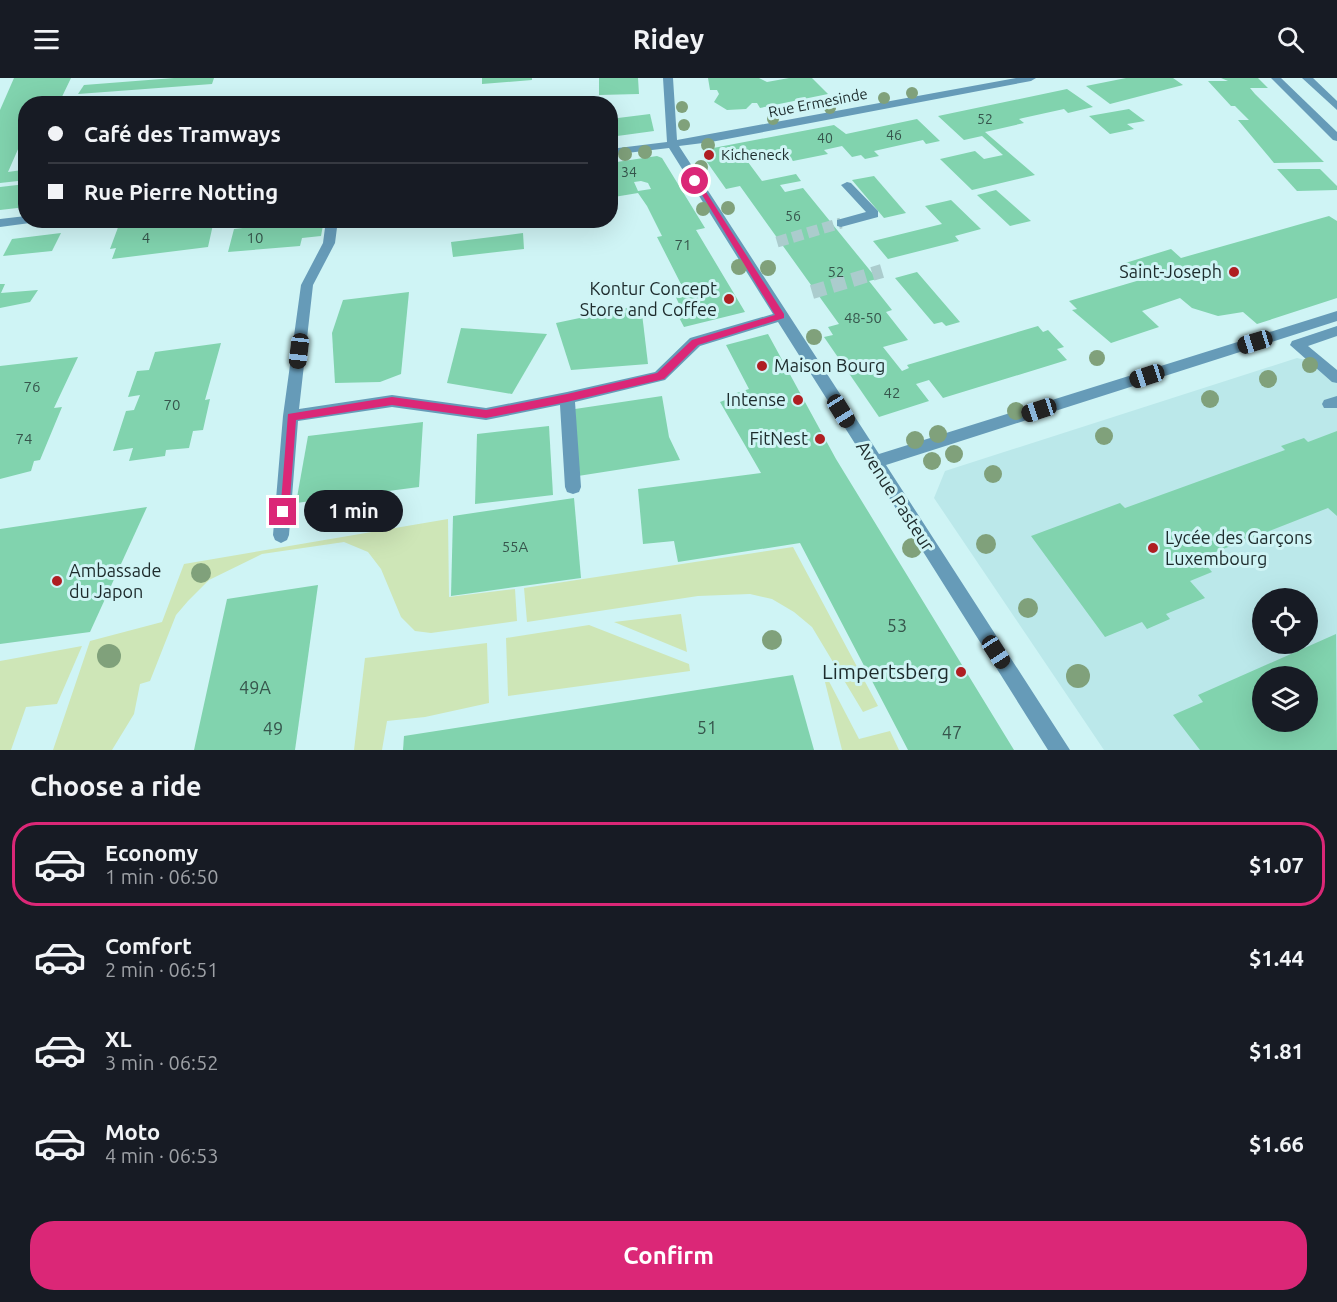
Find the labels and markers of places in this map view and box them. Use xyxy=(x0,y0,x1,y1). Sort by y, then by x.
place label: Kicheneck xyxy=(721,146,790,163)
marker: Kicheneck xyxy=(702,148,716,162)
place label: Saint-Joseph xyxy=(1119,261,1222,281)
marker: Saint-Joseph xyxy=(1227,265,1241,279)
place label: Kontur Concept Store and Coffee xyxy=(580,278,717,319)
marker: Kontur Concept Store and Coffee xyxy=(722,292,736,306)
place label: Maison Bourg xyxy=(774,355,885,375)
marker: Maison Bourg xyxy=(755,359,769,373)
place label: Intense xyxy=(726,389,786,409)
marker: Intense xyxy=(791,393,805,407)
place label: FitNest xyxy=(749,428,808,448)
marker: FitNest xyxy=(813,432,827,446)
place label: Lycée des Garçons Luxembourg xyxy=(1165,527,1312,568)
marker: Lycée des Garçons Luxembourg xyxy=(1146,541,1160,555)
place label: Ambassade du Japon xyxy=(69,560,161,601)
marker: Ambassade du Japon xyxy=(50,574,64,588)
place label: Limpertsberg xyxy=(822,659,949,683)
marker: Limpertsberg xyxy=(954,665,968,679)

